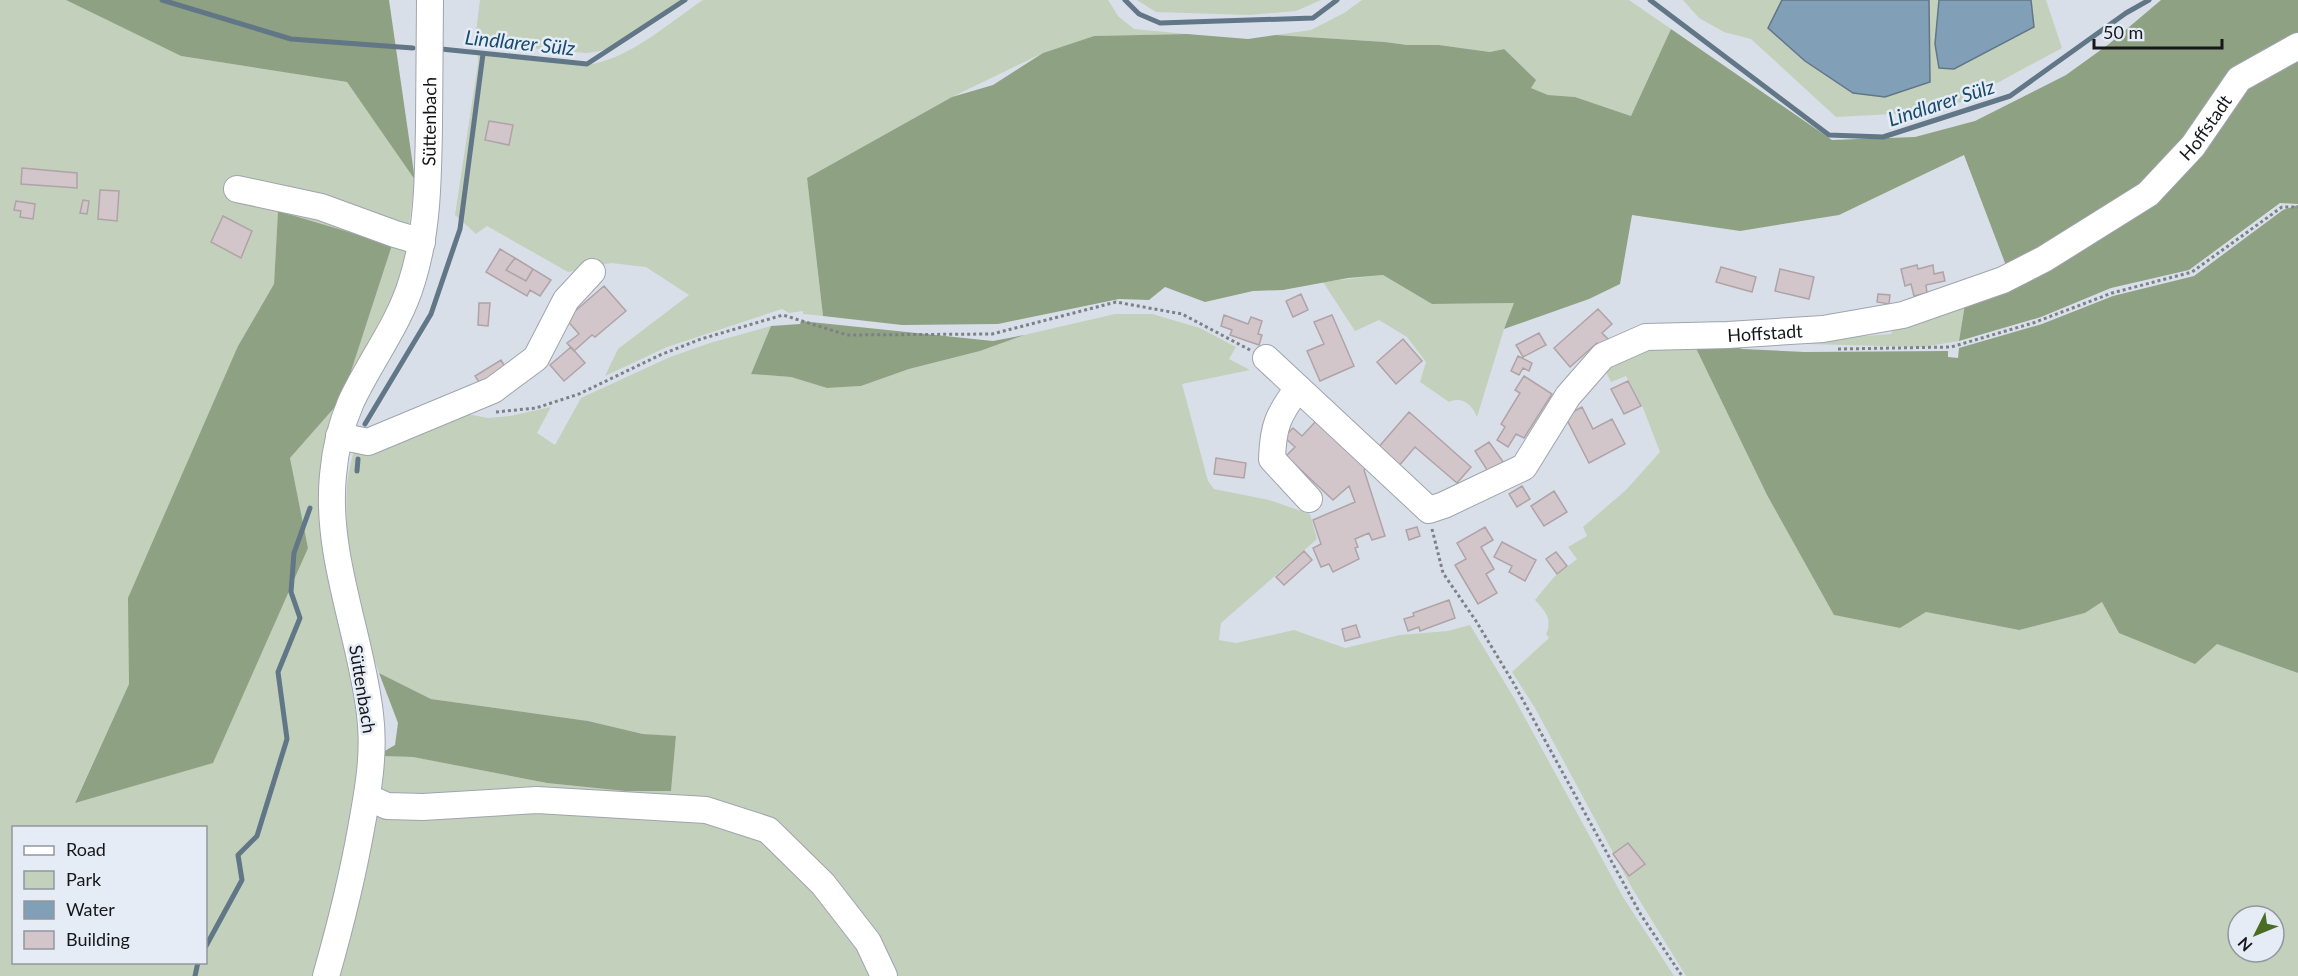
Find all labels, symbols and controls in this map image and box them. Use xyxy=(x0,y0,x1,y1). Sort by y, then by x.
scale bar xyxy=(2094,12,2222,50)
text: 50 m xyxy=(2103,21,2143,43)
water label: Lindlarer Sülz xyxy=(464,24,577,60)
water label: Lindlarer Sülz xyxy=(1885,73,1998,131)
street label: Süttenbach xyxy=(417,77,440,166)
street label: Hoffstadt xyxy=(2174,90,2236,165)
street label: Hoffstadt xyxy=(1727,319,1804,346)
street label: Süttenbach xyxy=(345,643,381,735)
legend xyxy=(12,826,207,964)
text: Road xyxy=(66,838,106,860)
text: Park xyxy=(66,868,102,890)
text: Water xyxy=(66,898,115,920)
north arrow xyxy=(2226,904,2286,964)
text: Building xyxy=(66,928,130,950)
text: N xyxy=(2234,934,2256,956)

